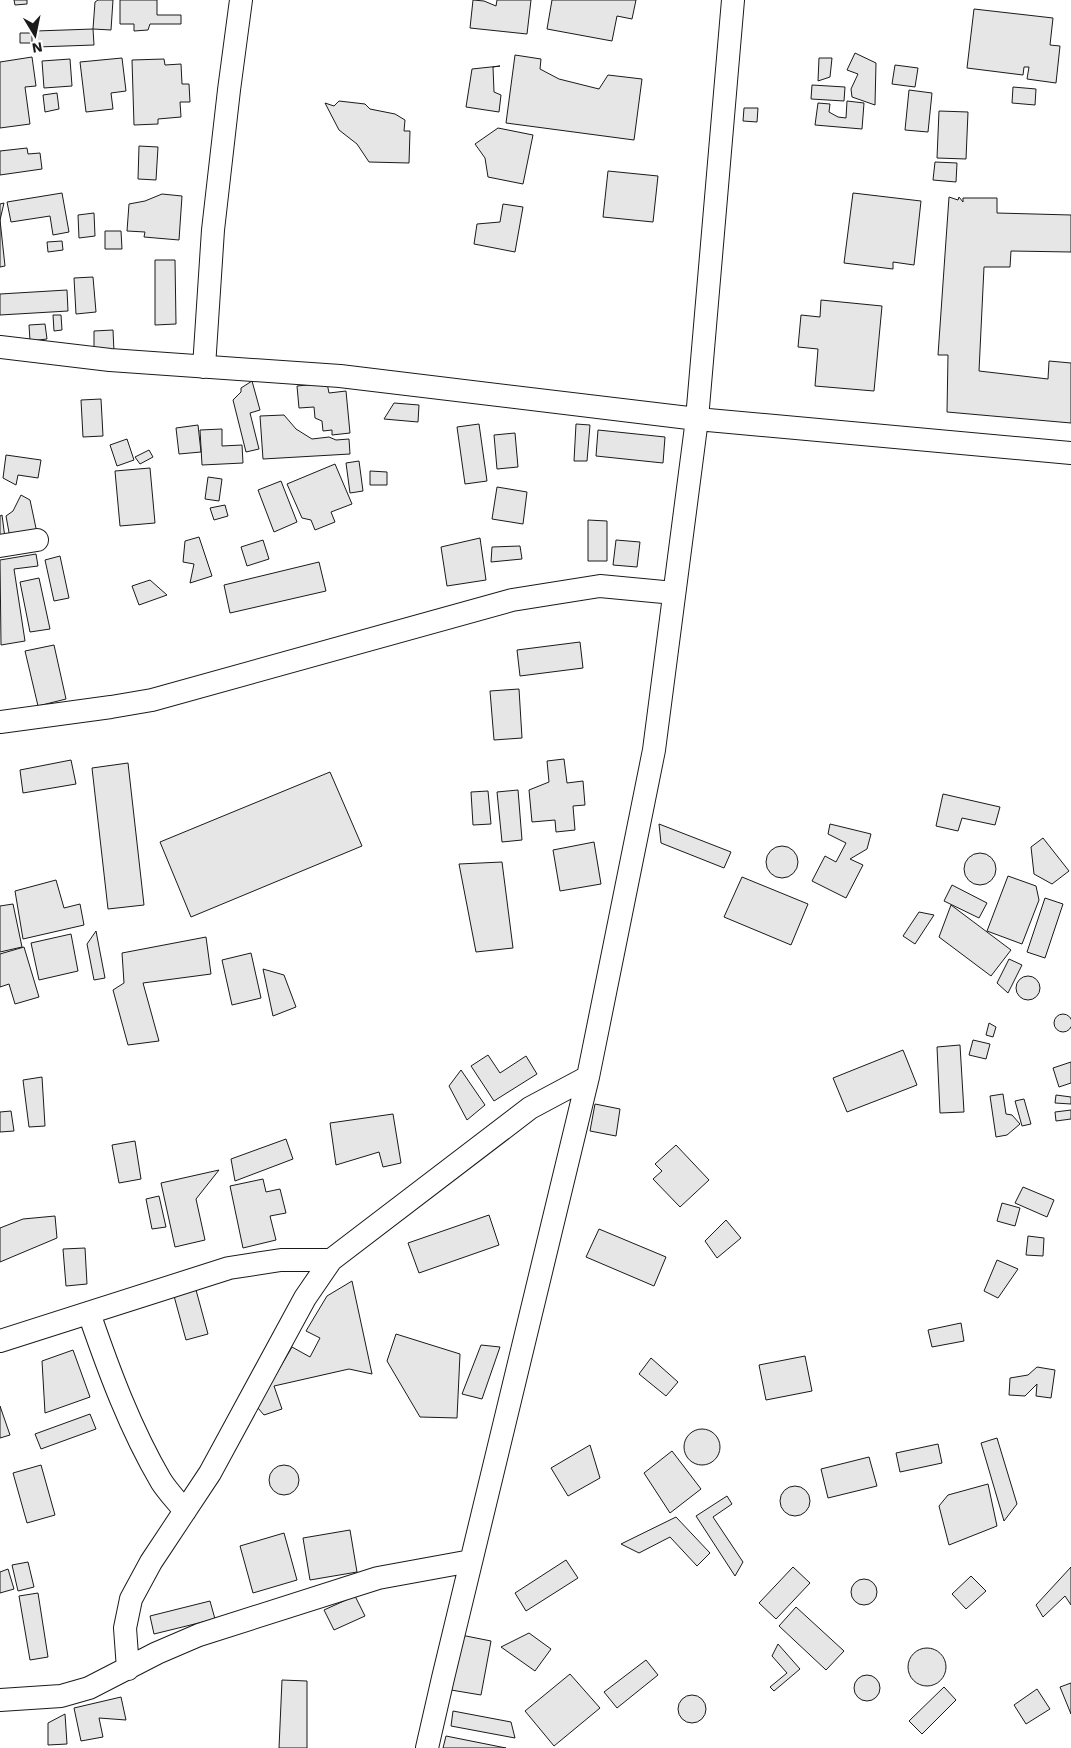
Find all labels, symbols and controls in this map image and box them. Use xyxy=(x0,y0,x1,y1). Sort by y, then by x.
north arrow xyxy=(10,10,60,60)
text: N xyxy=(31,39,44,57)

